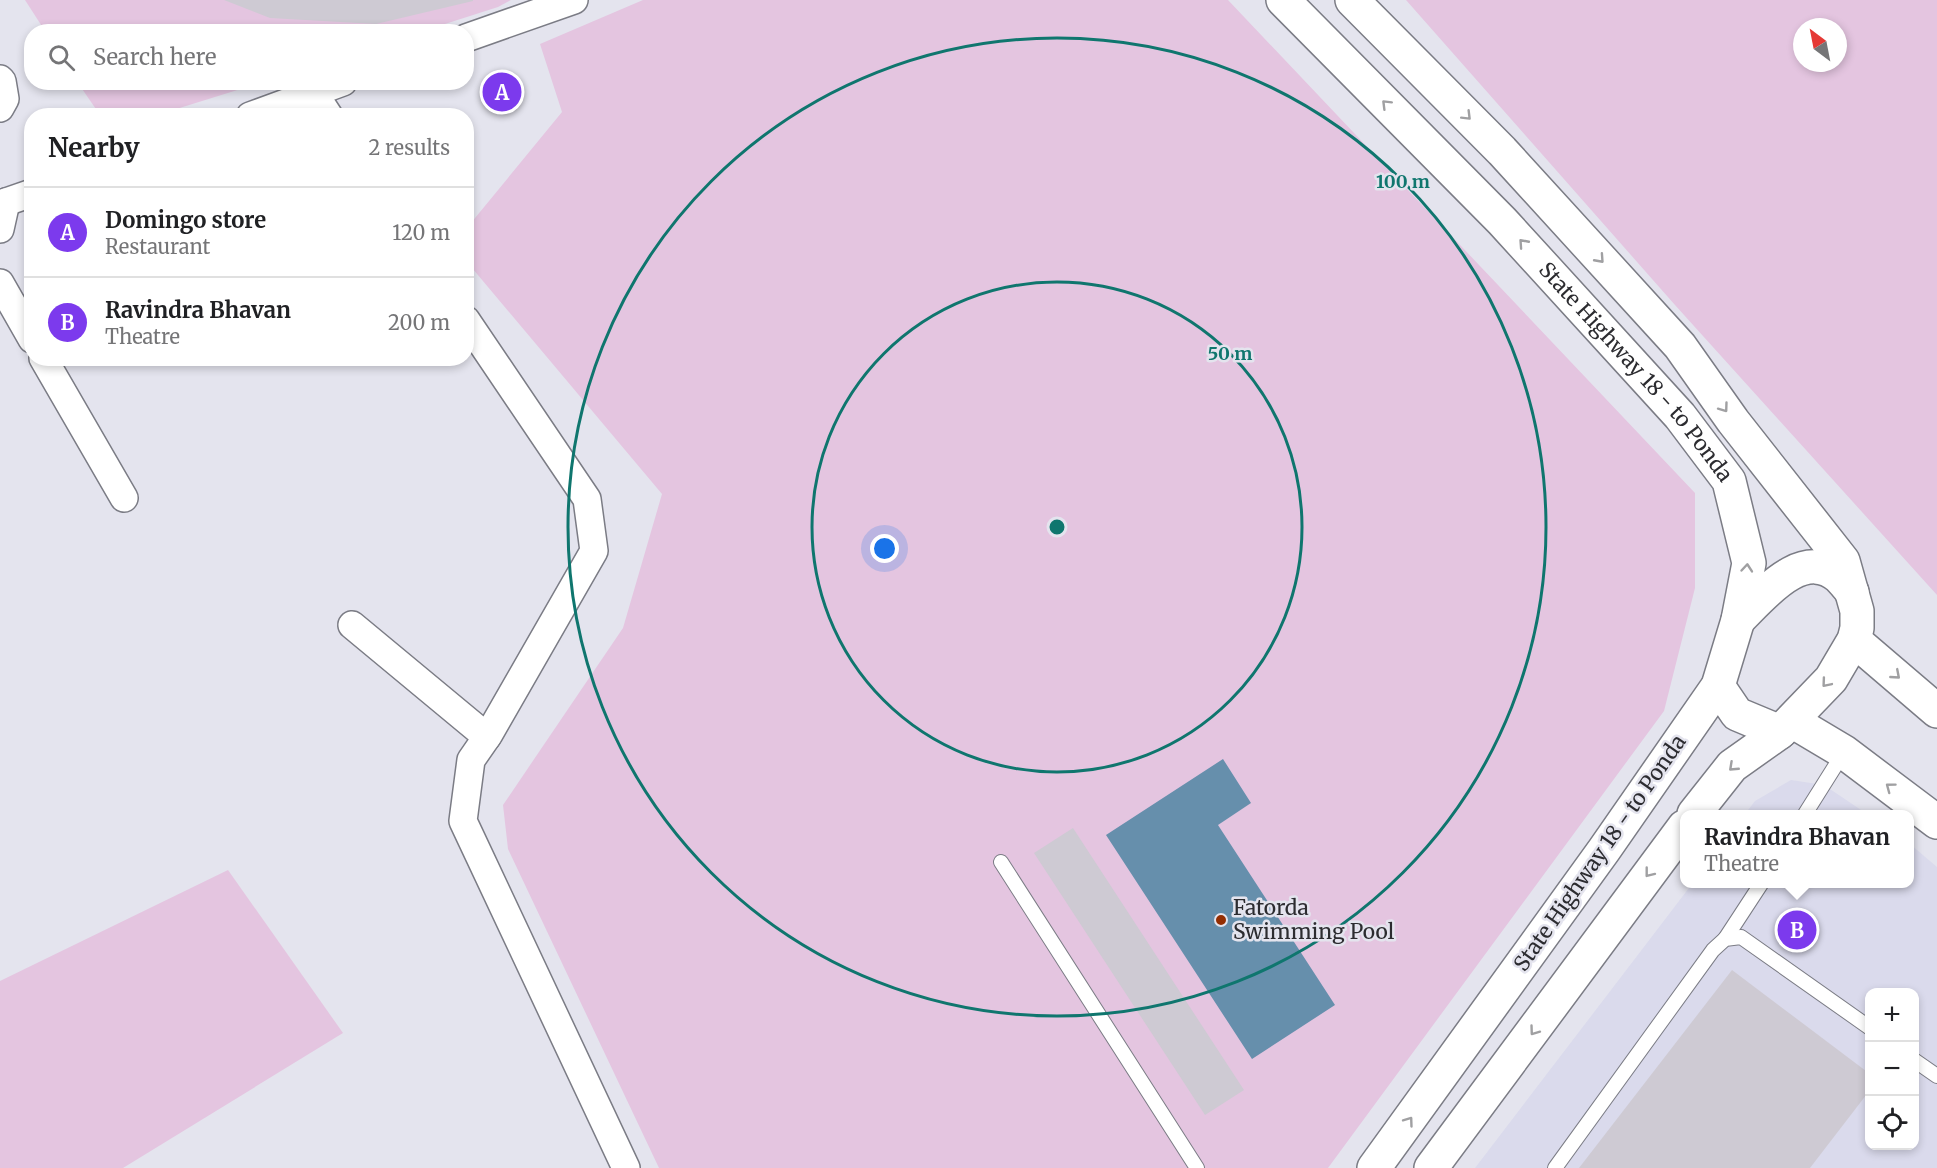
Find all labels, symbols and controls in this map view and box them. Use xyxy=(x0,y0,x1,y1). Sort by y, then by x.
north arrow xyxy=(1793,18,1847,72)
search box xyxy=(24,24,474,90)
icon: search xyxy=(45,41,78,74)
text: Search here xyxy=(93,43,216,71)
pin: A xyxy=(482,70,522,115)
one-way arrow xyxy=(1382,100,1393,110)
one-way arrow xyxy=(1460,109,1471,119)
text: Nearby xyxy=(48,131,140,164)
text: 2 results xyxy=(368,135,450,160)
text: 100 m xyxy=(1376,170,1430,193)
text: Domingo store xyxy=(105,206,266,234)
text: A xyxy=(60,220,75,245)
text: 120 m xyxy=(392,220,450,245)
text: Restaurant xyxy=(105,234,210,259)
one-way arrow xyxy=(1519,239,1530,250)
one-way arrow xyxy=(1593,252,1604,262)
street label: State Highway 18 - to Ponda xyxy=(1533,256,1739,487)
text: Ravindra Bhavan xyxy=(105,296,291,324)
text: B xyxy=(61,310,74,335)
text: 200 m xyxy=(388,310,450,335)
text: Theatre xyxy=(105,324,180,349)
text: 50 m xyxy=(1208,342,1252,365)
one-way arrow xyxy=(1717,402,1728,413)
centre of rings xyxy=(1047,517,1067,537)
your location xyxy=(870,534,899,563)
one-way arrow xyxy=(1740,564,1753,573)
one-way arrow xyxy=(1889,668,1900,679)
one-way arrow xyxy=(1823,676,1834,687)
street label: State Highway 18 - to Ponda xyxy=(1508,729,1692,976)
one-way arrow xyxy=(1730,760,1740,771)
one-way arrow xyxy=(1886,784,1897,795)
popup xyxy=(1680,810,1914,888)
text: Ravindra Bhavan xyxy=(1704,823,1890,851)
text: Theatre xyxy=(1704,851,1779,876)
one-way arrow xyxy=(1645,866,1656,877)
place label: Fatorda Swimming Pool xyxy=(1233,894,1395,945)
pin: B xyxy=(1778,908,1816,952)
marker: Fatorda Swimming Pool xyxy=(1214,913,1228,927)
map controls xyxy=(1865,988,1919,1150)
button: + xyxy=(1865,988,1919,1042)
one-way arrow xyxy=(1530,1024,1541,1035)
button: − xyxy=(1865,1042,1919,1096)
button: locate xyxy=(1865,1096,1919,1150)
one-way arrow xyxy=(1401,1116,1412,1127)

